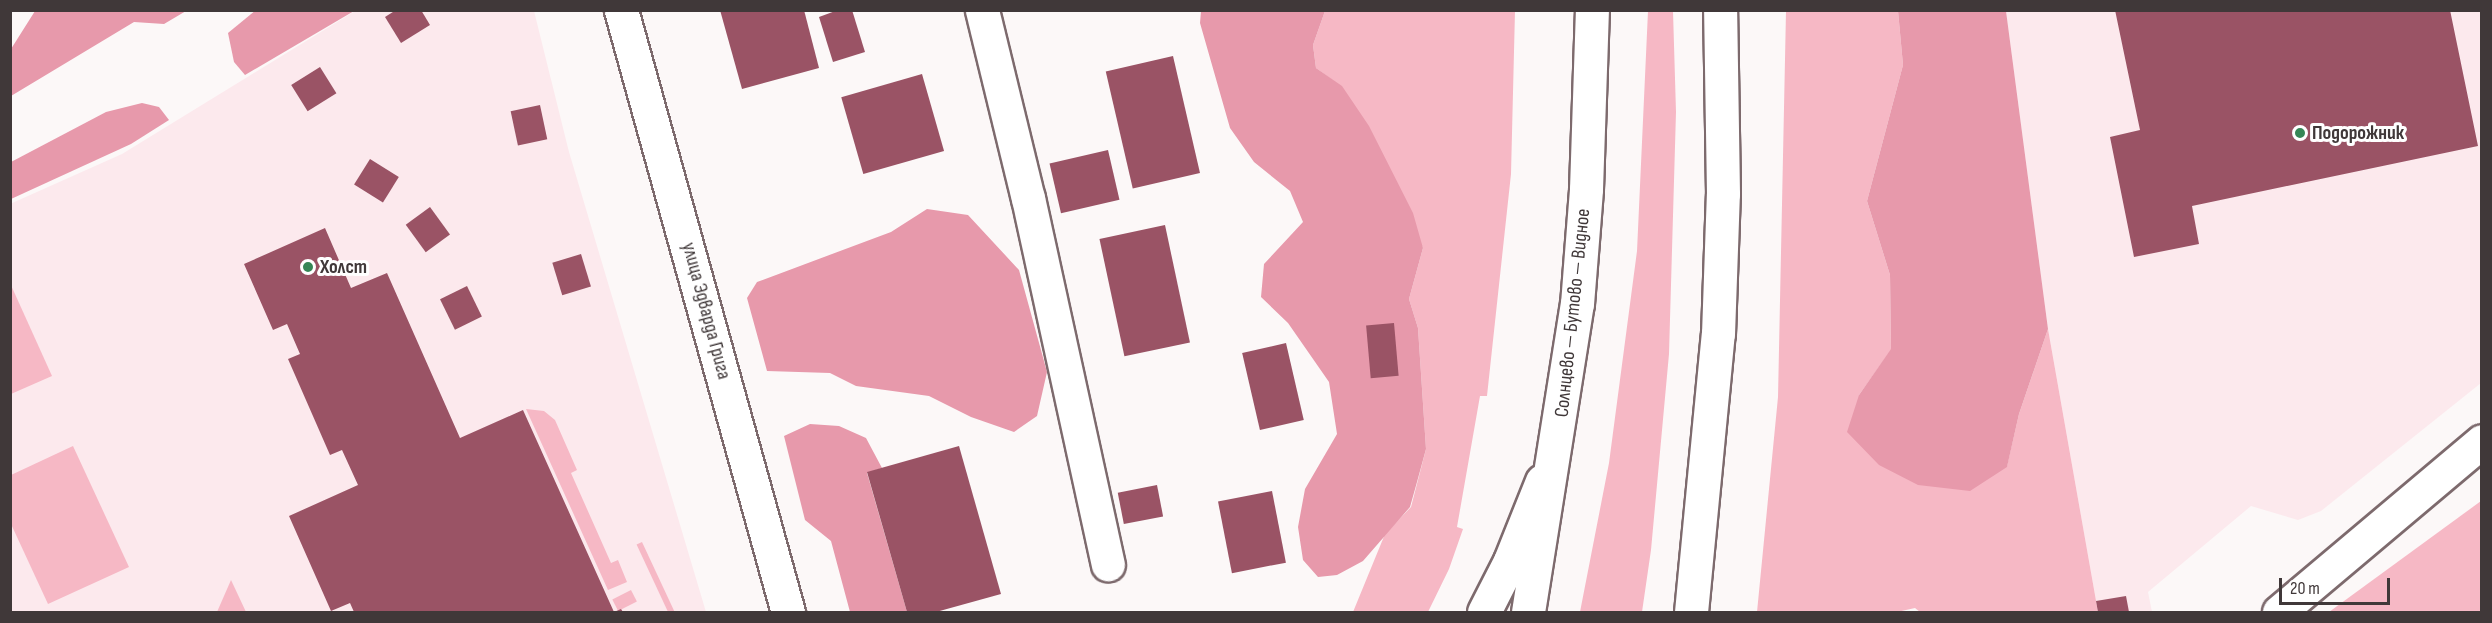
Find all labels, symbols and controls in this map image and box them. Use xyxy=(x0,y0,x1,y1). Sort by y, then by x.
place label: Подорожник xyxy=(2312,121,2404,145)
marker: Подорожник xyxy=(2293,126,2307,140)
street label: Солнцево — Бутово — Видное xyxy=(1550,207,1596,419)
street label: улица Эдварда Грига xyxy=(676,240,736,382)
place label: Холст xyxy=(320,255,367,279)
marker: Холст xyxy=(301,260,315,274)
scale bar xyxy=(2282,566,2393,604)
text: 20 m xyxy=(2290,578,2320,599)

